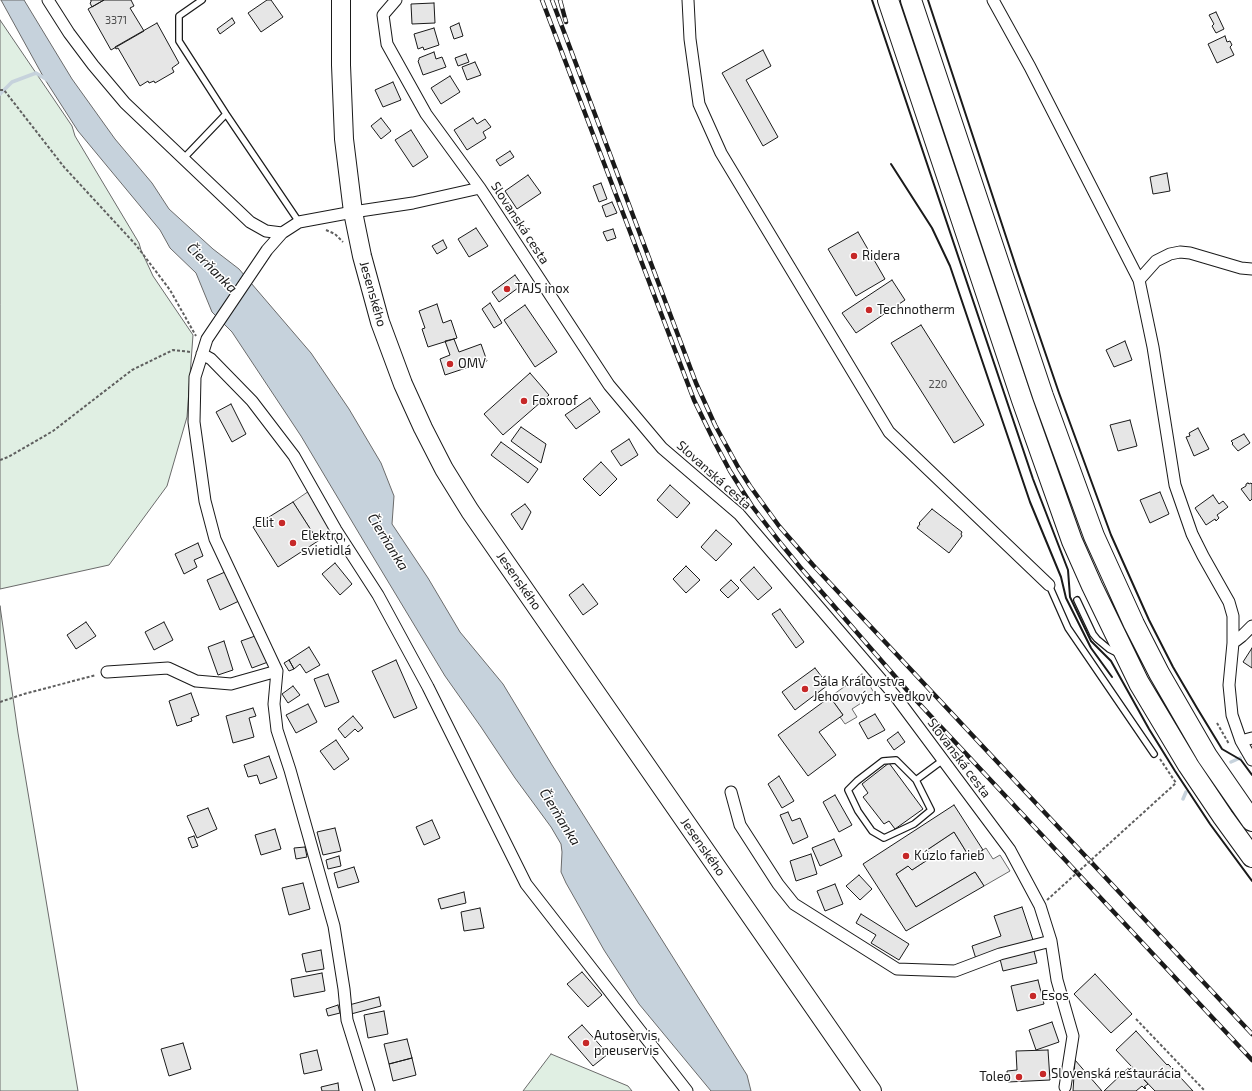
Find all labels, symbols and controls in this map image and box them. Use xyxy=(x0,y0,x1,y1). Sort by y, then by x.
house number: 3371 xyxy=(105,13,127,27)
street label: Slovanská cesta xyxy=(488,179,552,267)
water label: Čierňanka xyxy=(183,239,241,297)
place label: Ridera xyxy=(862,248,900,264)
marker: Ridera xyxy=(849,251,859,261)
street label: Jesenského xyxy=(356,259,390,329)
place label: TAJS inox xyxy=(515,281,569,297)
marker: TAJS inox xyxy=(502,284,512,294)
place label: Technotherm xyxy=(877,302,955,318)
marker: Technotherm xyxy=(864,305,874,315)
place label: OMV xyxy=(458,356,486,372)
marker: OMV xyxy=(445,359,455,369)
house number: 220 xyxy=(929,377,947,391)
place label: Foxroof xyxy=(532,393,578,409)
marker: Foxroof xyxy=(519,396,529,406)
street label: Slovanská cesta xyxy=(673,437,755,513)
water label: Čierňanka xyxy=(364,510,412,574)
place label: Elit xyxy=(255,515,274,531)
marker: Elit xyxy=(277,518,287,528)
place label: Elektro, svietidlá xyxy=(301,528,351,559)
marker: Elektro, svietidlá xyxy=(288,538,298,548)
street label: Jesenského xyxy=(493,549,545,613)
place label: Sála Kráľovstva Jehovových svedkov xyxy=(813,674,932,705)
marker: Sála Kráľovstva Jehovových svedkov xyxy=(800,684,810,694)
street label: Slovanská cesta xyxy=(924,715,994,801)
water label: Čierňanka xyxy=(536,785,584,849)
street label: Jesenského xyxy=(677,815,729,879)
place label: Kúzlo farieb xyxy=(914,848,985,864)
marker: Kúzlo farieb xyxy=(901,851,911,861)
place label: Esos xyxy=(1041,988,1069,1004)
marker: Esos xyxy=(1028,991,1038,1001)
place label: Autoservis, pneuservis xyxy=(594,1028,660,1059)
marker: Autoservis, pneuservis xyxy=(581,1038,591,1048)
place label: Slovenská reštaurácia xyxy=(1051,1066,1181,1082)
place label: Toleo xyxy=(979,1069,1011,1085)
marker: Slovenská reštaurácia xyxy=(1038,1069,1048,1079)
marker: Toleo xyxy=(1014,1072,1024,1082)

